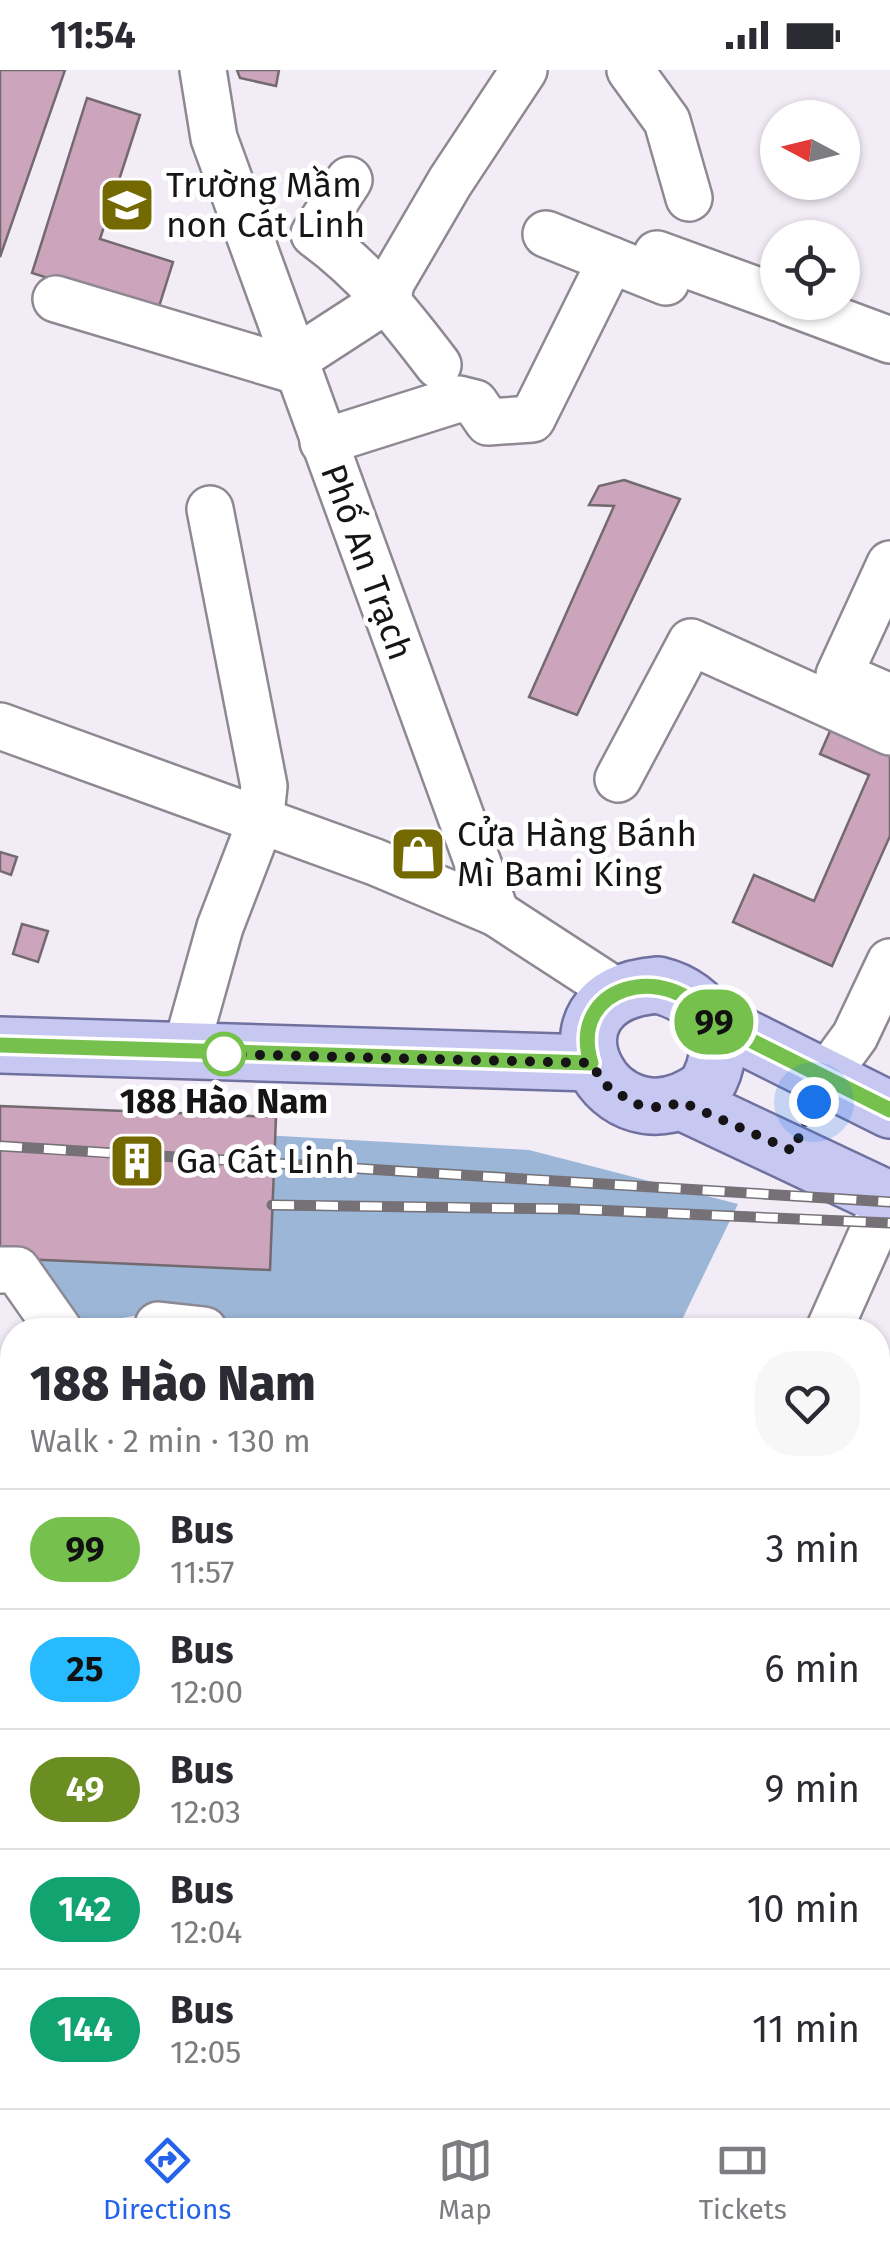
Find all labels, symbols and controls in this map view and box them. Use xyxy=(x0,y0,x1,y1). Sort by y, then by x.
text: 11:54 xyxy=(50,12,136,58)
north arrow xyxy=(760,100,860,200)
map controls xyxy=(760,100,860,320)
place label: Trường Mầm non Cát Linh xyxy=(166,164,365,246)
school or university icon: Trường Mầm non Cát Linh xyxy=(97,175,157,235)
button: locate xyxy=(760,220,860,320)
street label: Phố An Trạch xyxy=(312,458,422,666)
place label: Cửa Hàng Bánh Mì Bami King xyxy=(457,813,697,895)
shop icon: Cửa Hàng Bánh Mì Bami King xyxy=(388,824,448,884)
line badge: 99 xyxy=(669,990,759,1054)
text: 99 xyxy=(694,1001,734,1043)
marker: 188 Hào Nam xyxy=(203,1033,245,1075)
your location xyxy=(789,1077,839,1127)
place label: 188 Hào Nam xyxy=(120,1080,328,1122)
building icon: Ga Cát Linh xyxy=(107,1131,167,1191)
place label: Ga Cát Linh xyxy=(176,1140,355,1182)
button: heart xyxy=(755,1351,860,1456)
text: 188 Hào Nam xyxy=(30,1355,316,1413)
text: Walk · 2 min · 130 m xyxy=(30,1422,311,1460)
text: Bus xyxy=(170,1507,234,1553)
text: 3 min xyxy=(765,1526,860,1572)
text: 99 xyxy=(65,1528,105,1570)
text: 11:57 xyxy=(170,1553,235,1591)
text: Bus xyxy=(170,1627,234,1673)
text: 6 min xyxy=(764,1646,860,1692)
text: 25 xyxy=(67,1648,103,1690)
text: 12:00 xyxy=(170,1673,243,1711)
text: Bus xyxy=(170,1747,234,1793)
text: 9 min xyxy=(764,1766,860,1812)
text: 49 xyxy=(66,1768,104,1810)
text: 12:03 xyxy=(170,1793,241,1831)
text: Bus xyxy=(170,1867,234,1913)
text: 10 min xyxy=(747,1886,860,1932)
text: 142 xyxy=(58,1888,112,1930)
text: 12:04 xyxy=(170,1913,242,1951)
text: Bus xyxy=(170,1987,234,2033)
text: 11 min xyxy=(752,2006,860,2052)
text: 144 xyxy=(57,2008,113,2050)
text: 12:05 xyxy=(170,2033,241,2071)
tab: Directions xyxy=(103,2133,231,2226)
tab: Map xyxy=(438,2133,493,2226)
tab: Tickets xyxy=(699,2133,787,2226)

